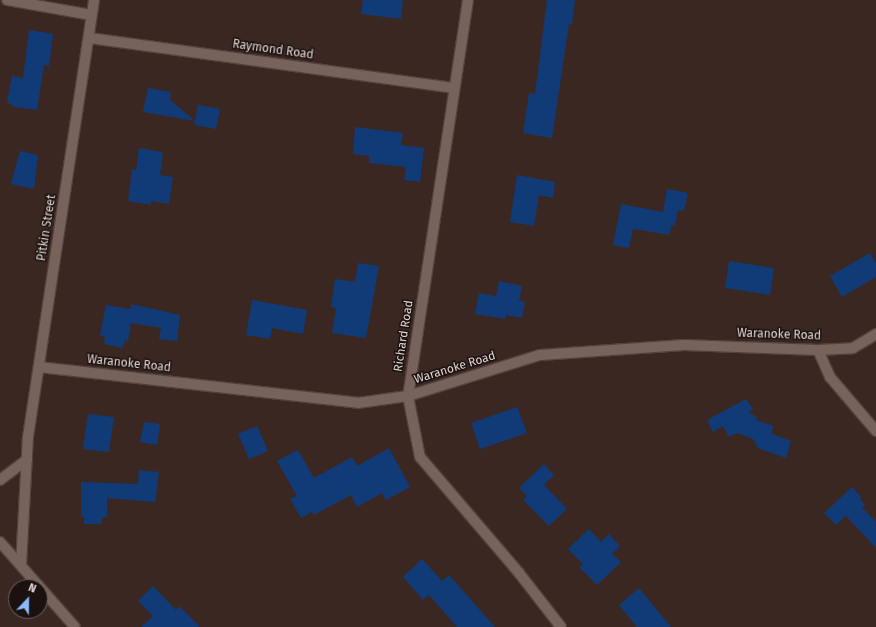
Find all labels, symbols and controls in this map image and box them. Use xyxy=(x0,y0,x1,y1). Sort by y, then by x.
street label: Raymond Road xyxy=(232,37,314,63)
street label: Pitkin Street xyxy=(35,194,59,262)
street label: Richard Road xyxy=(391,299,417,373)
street label: Waranoke Road xyxy=(737,326,821,344)
street label: Waranoke Road xyxy=(413,349,497,387)
street label: Waranoke Road xyxy=(86,352,172,376)
north arrow xyxy=(8,579,48,619)
text: N xyxy=(26,581,38,596)

